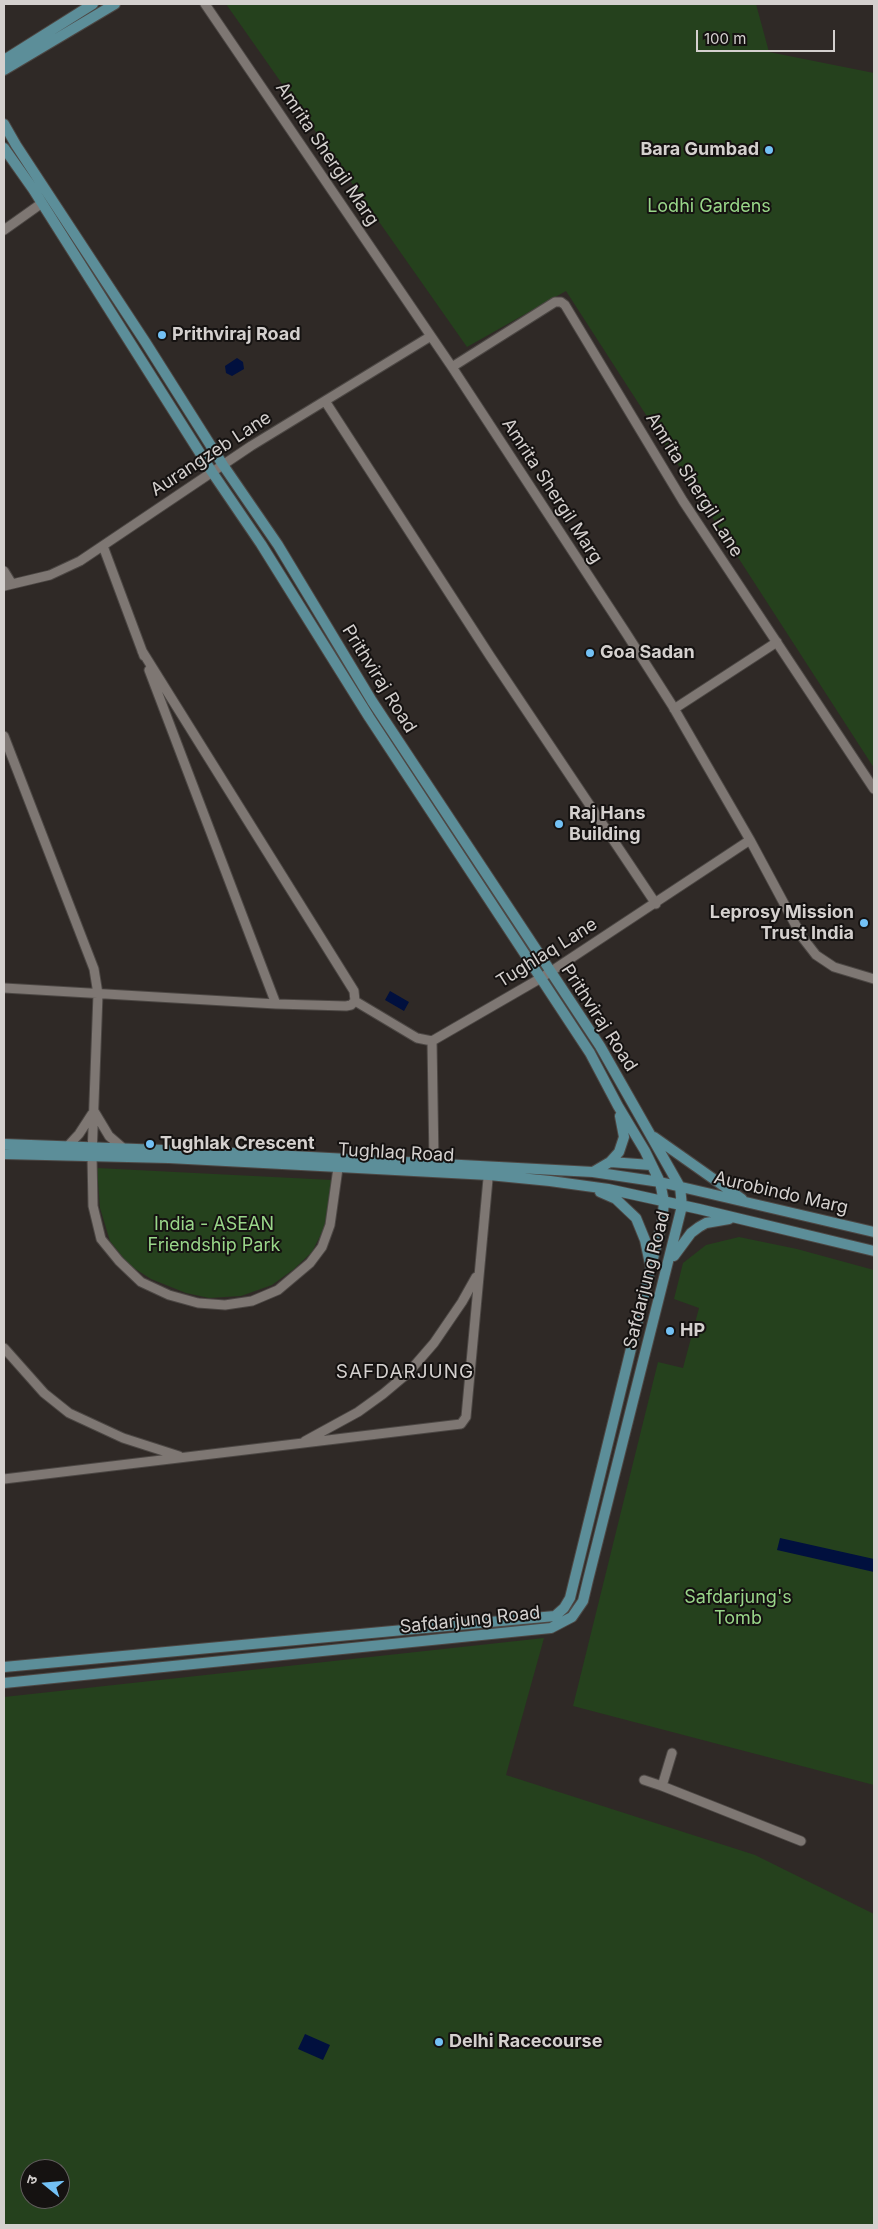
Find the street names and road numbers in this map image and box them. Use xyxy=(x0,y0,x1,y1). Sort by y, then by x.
street label: Amrita Shergil Marg xyxy=(271,78,383,230)
street label: Aurangzeb Lane xyxy=(147,407,275,501)
street label: Amrita Shergil Lane xyxy=(641,409,747,561)
street label: Amrita Shergil Marg xyxy=(497,414,607,568)
street label: Prithviraj Road xyxy=(337,621,421,737)
street label: Tughlaq Lane xyxy=(493,913,601,993)
street label: Prithviraj Road xyxy=(556,960,642,1076)
street label: Tughlaq Road xyxy=(337,1139,455,1167)
street label: Aurobindo Marg xyxy=(712,1167,850,1219)
street label: Safdarjung Road xyxy=(619,1209,675,1351)
street label: Safdarjung Road xyxy=(399,1602,541,1638)

